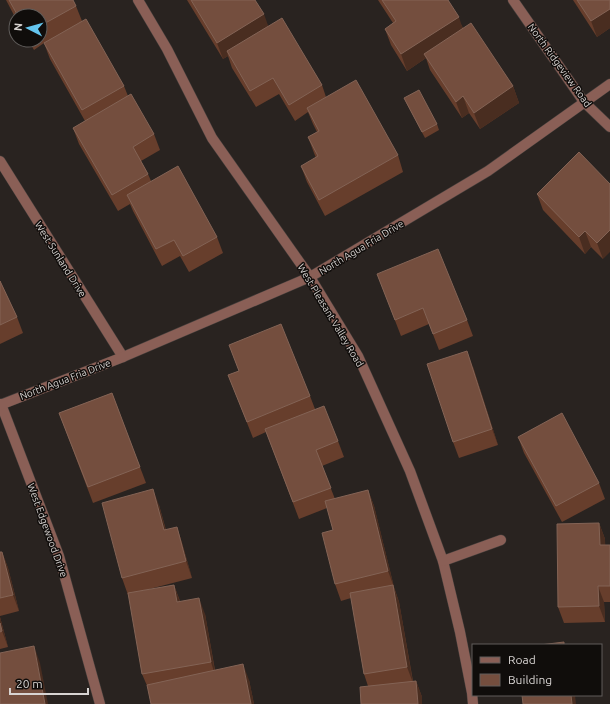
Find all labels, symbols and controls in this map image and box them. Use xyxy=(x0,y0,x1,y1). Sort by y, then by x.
north arrow xyxy=(8,8,48,48)
street label: North Ridgeview Road xyxy=(526,21,594,109)
text: N xyxy=(12,22,24,32)
street label: North Agua Fria Drive xyxy=(317,218,405,277)
street label: West Sunland Drive xyxy=(33,219,88,299)
street label: West Pleasant Valley Road xyxy=(295,262,366,369)
street label: North Agua Fria Drive xyxy=(18,357,112,402)
street label: West Edgewood Drive xyxy=(25,482,70,579)
legend xyxy=(472,644,602,696)
text: Road xyxy=(508,653,536,666)
scale bar xyxy=(10,670,88,696)
text: Building xyxy=(508,673,552,686)
text: 20 m xyxy=(16,677,43,690)

